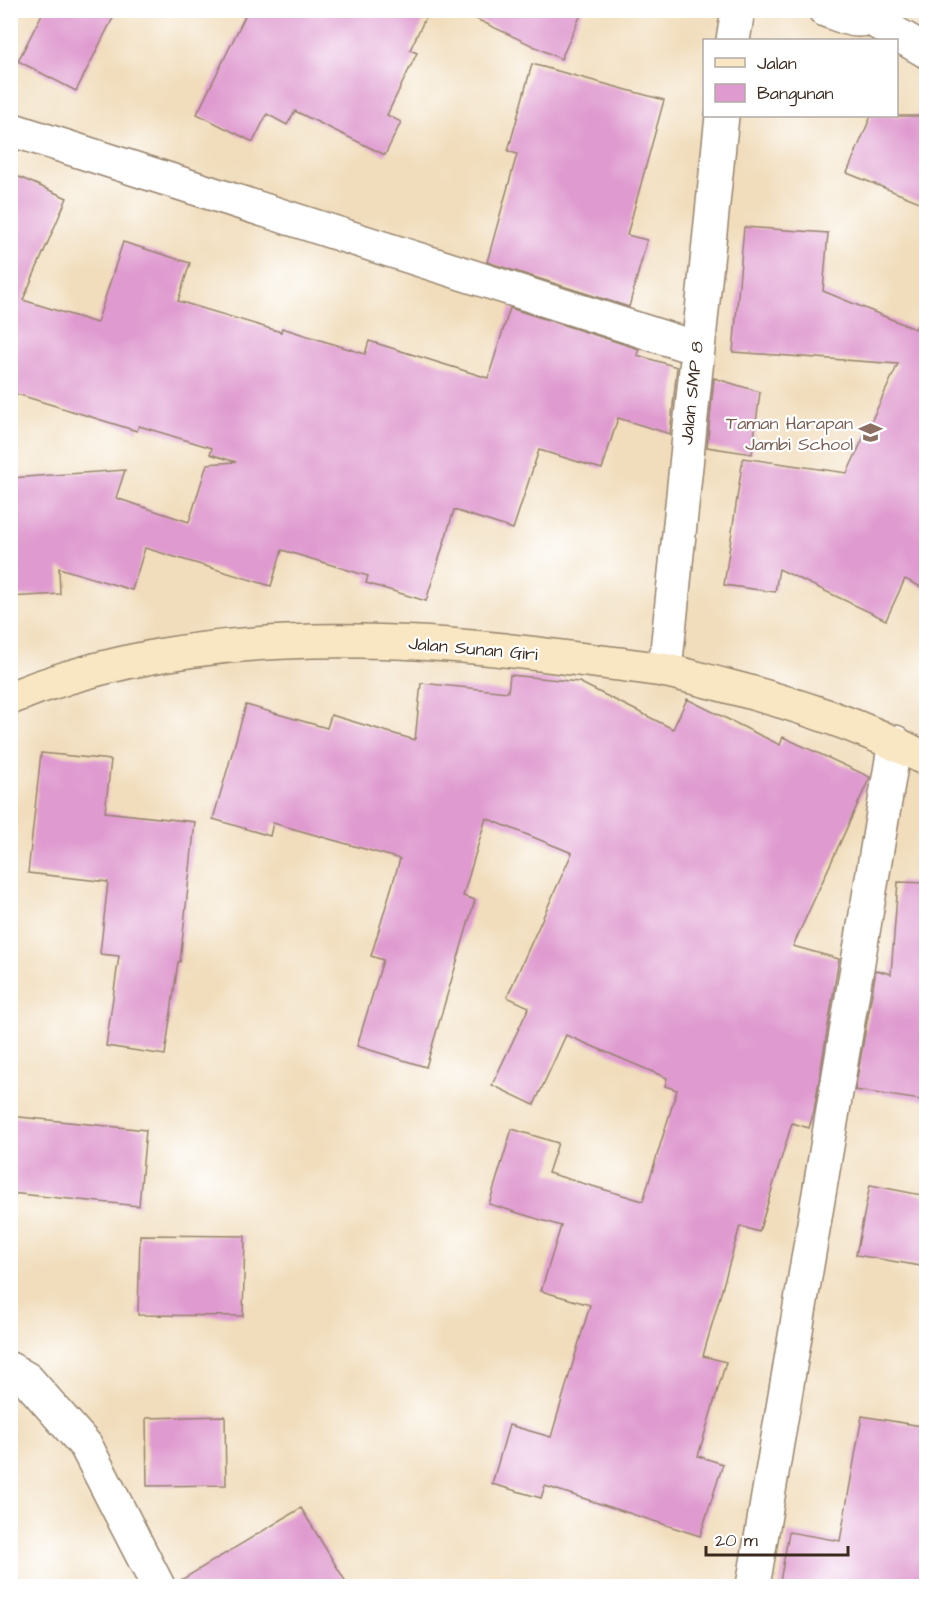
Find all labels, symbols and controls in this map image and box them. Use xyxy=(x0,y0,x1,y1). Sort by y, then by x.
legend xyxy=(703,39,898,117)
text: Jalan xyxy=(757,51,797,76)
text: Bangunan xyxy=(757,81,834,107)
street label: Jalan SMP 8 xyxy=(674,340,710,446)
place label: Taman Harapan Jambi School xyxy=(726,411,853,457)
school or university icon: Taman Harapan Jambi School xyxy=(858,420,884,446)
street label: Jalan Sunan Giri xyxy=(407,631,539,667)
scale bar xyxy=(706,1519,848,1557)
text: 20 m xyxy=(715,1528,758,1553)

